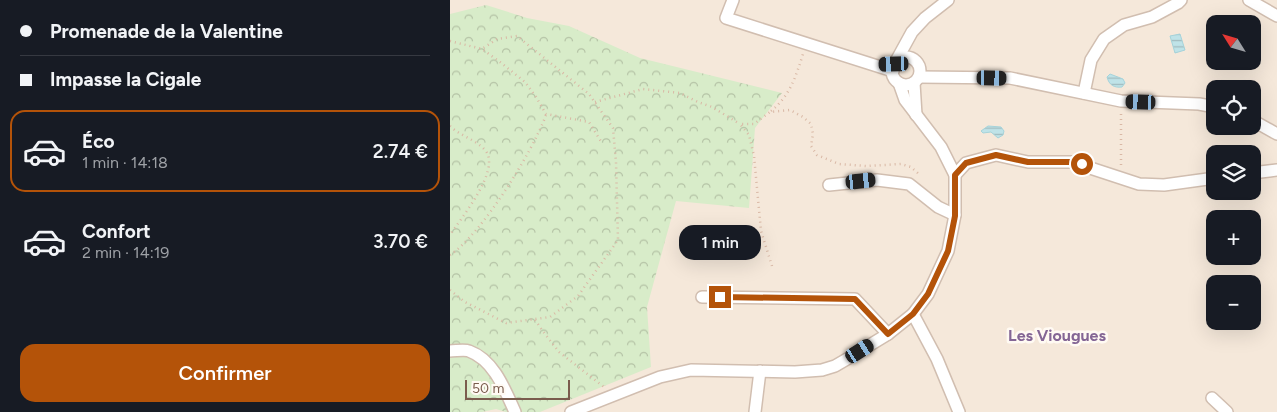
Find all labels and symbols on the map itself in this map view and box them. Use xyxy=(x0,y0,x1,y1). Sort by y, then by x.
north arrow xyxy=(1206,15,1261,70)
car xyxy=(878,56,909,72)
car xyxy=(976,70,1007,86)
car xyxy=(1125,94,1156,110)
route start xyxy=(1071,153,1093,175)
car xyxy=(845,172,876,190)
callout: 1 min xyxy=(679,224,761,260)
route end xyxy=(709,286,731,308)
district label: Les Viougues xyxy=(1008,326,1106,345)
car xyxy=(843,337,876,365)
scale bar xyxy=(465,377,570,400)

